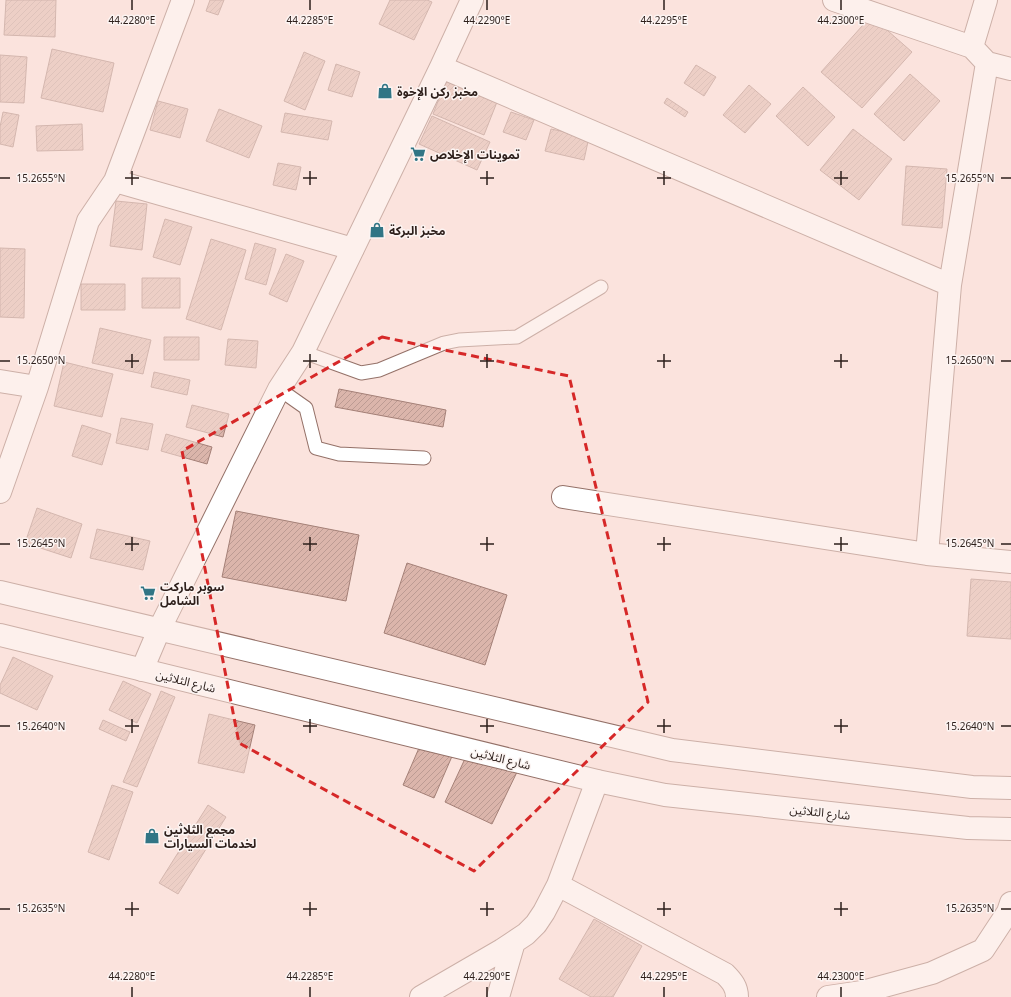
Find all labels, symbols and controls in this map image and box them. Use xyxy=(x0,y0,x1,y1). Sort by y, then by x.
text: 44.2280°E xyxy=(109,13,155,27)
text: 44.2285°E xyxy=(287,13,333,27)
text: 44.2290°E xyxy=(464,13,510,27)
text: 44.2295°E xyxy=(641,13,687,27)
text: 44.2300°E xyxy=(818,13,864,27)
shop icon: مخبز ركن الإخوة xyxy=(376,82,394,100)
place label: مخبز ركن الإخوة xyxy=(397,83,478,101)
supermarket icon: تموينات الإخلاص xyxy=(409,145,427,163)
place label: تموينات الإخلاص xyxy=(430,146,521,164)
text: 15.2655°N xyxy=(17,171,65,185)
text: 15.2655°N xyxy=(946,171,994,185)
shop icon: مخبز البركة xyxy=(368,221,386,239)
place label: مخبز البركة xyxy=(389,222,445,239)
text: 15.2650°N xyxy=(17,353,65,367)
text: 15.2650°N xyxy=(946,353,994,367)
text: 15.2645°N xyxy=(17,536,65,550)
text: 15.2645°N xyxy=(946,536,994,550)
place label: سوبر ماركت الشامل xyxy=(160,578,224,609)
supermarket icon: سوبر ماركت الشامل xyxy=(139,584,157,602)
street label: شارع الثلاثين xyxy=(154,665,218,698)
text: 15.2640°N xyxy=(17,719,65,733)
text: 15.2640°N xyxy=(946,719,994,733)
street label: شارع الثلاثين xyxy=(469,742,533,775)
street label: شارع الثلاثين xyxy=(789,800,851,825)
place label: مجمع الثلاثين لخدمات السيارات xyxy=(164,821,256,852)
shop icon: مجمع الثلاثين لخدمات السيارات xyxy=(143,827,161,845)
text: 15.2635°N xyxy=(17,901,65,915)
text: 15.2635°N xyxy=(946,901,994,915)
text: 44.2280°E xyxy=(109,969,155,983)
text: 44.2285°E xyxy=(287,969,333,983)
text: 44.2290°E xyxy=(464,969,510,983)
text: 44.2295°E xyxy=(641,969,687,983)
text: 44.2300°E xyxy=(818,969,864,983)

